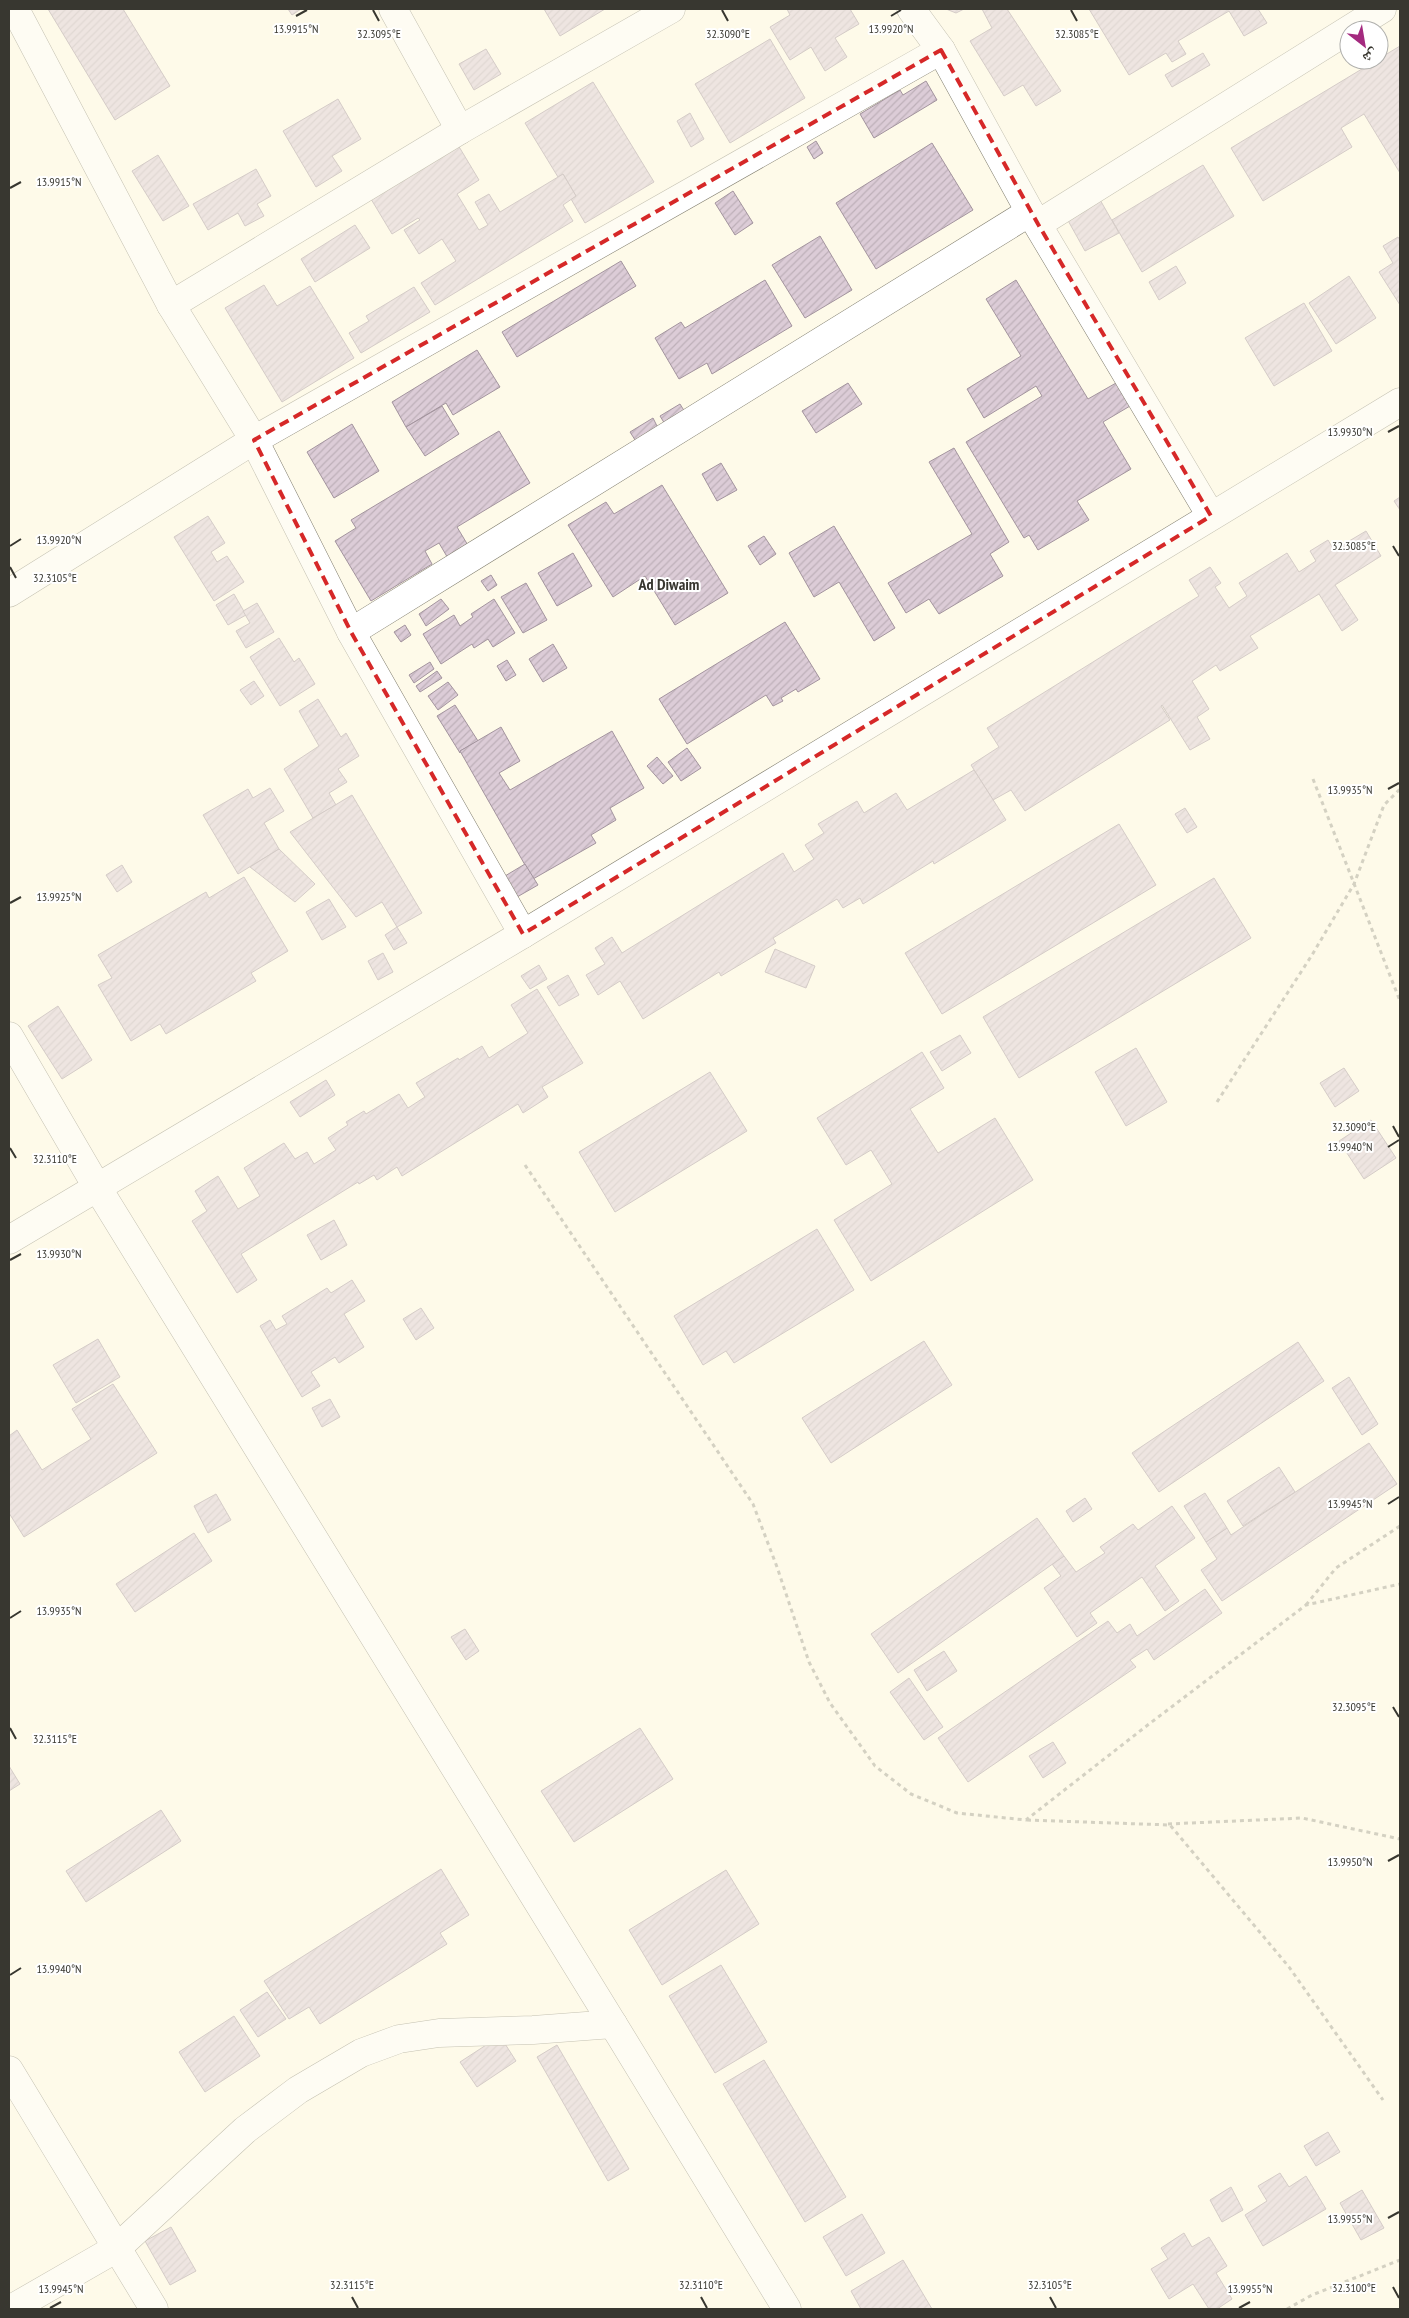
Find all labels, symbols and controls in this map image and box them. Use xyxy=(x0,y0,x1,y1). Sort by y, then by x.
north arrow xyxy=(1339,20,1389,70)
text: 13.9915°N xyxy=(273,21,319,36)
text: 13.9920°N xyxy=(868,21,914,36)
text: 32.3095°E xyxy=(357,26,401,41)
text: 32.3090°E xyxy=(706,26,750,41)
text: 32.3085°E xyxy=(1055,26,1099,41)
text: ش xyxy=(1360,45,1382,68)
text: 13.9915°N xyxy=(36,174,82,189)
text: 13.9930°N xyxy=(1327,424,1373,439)
text: 13.9920°N xyxy=(36,532,82,547)
text: 32.3085°E xyxy=(1332,538,1376,553)
text: 32.3105°E xyxy=(33,570,77,585)
district label: Ad Diwaim xyxy=(638,574,699,594)
text: 13.9935°N xyxy=(1327,782,1373,797)
text: 13.9925°N xyxy=(36,889,82,904)
text: 32.3090°E xyxy=(1332,1119,1376,1134)
text: 13.9940°N xyxy=(1327,1139,1373,1154)
text: 32.3110°E xyxy=(33,1151,77,1166)
text: 13.9930°N xyxy=(36,1246,82,1261)
text: 13.9945°N xyxy=(1327,1496,1373,1511)
text: 13.9935°N xyxy=(36,1603,82,1618)
text: 32.3095°E xyxy=(1332,1699,1376,1714)
text: 32.3115°E xyxy=(33,1731,77,1746)
text: 13.9950°N xyxy=(1327,1854,1373,1869)
text: 13.9940°N xyxy=(36,1961,82,1976)
text: 13.9955°N xyxy=(1327,2211,1373,2226)
text: 32.3115°E xyxy=(330,2277,374,2292)
text: 32.3110°E xyxy=(679,2277,723,2292)
text: 32.3105°E xyxy=(1028,2277,1072,2292)
text: 32.3100°E xyxy=(1332,2280,1376,2295)
text: 13.9945°N xyxy=(38,2281,84,2296)
text: 13.9955°N xyxy=(1227,2281,1273,2296)

